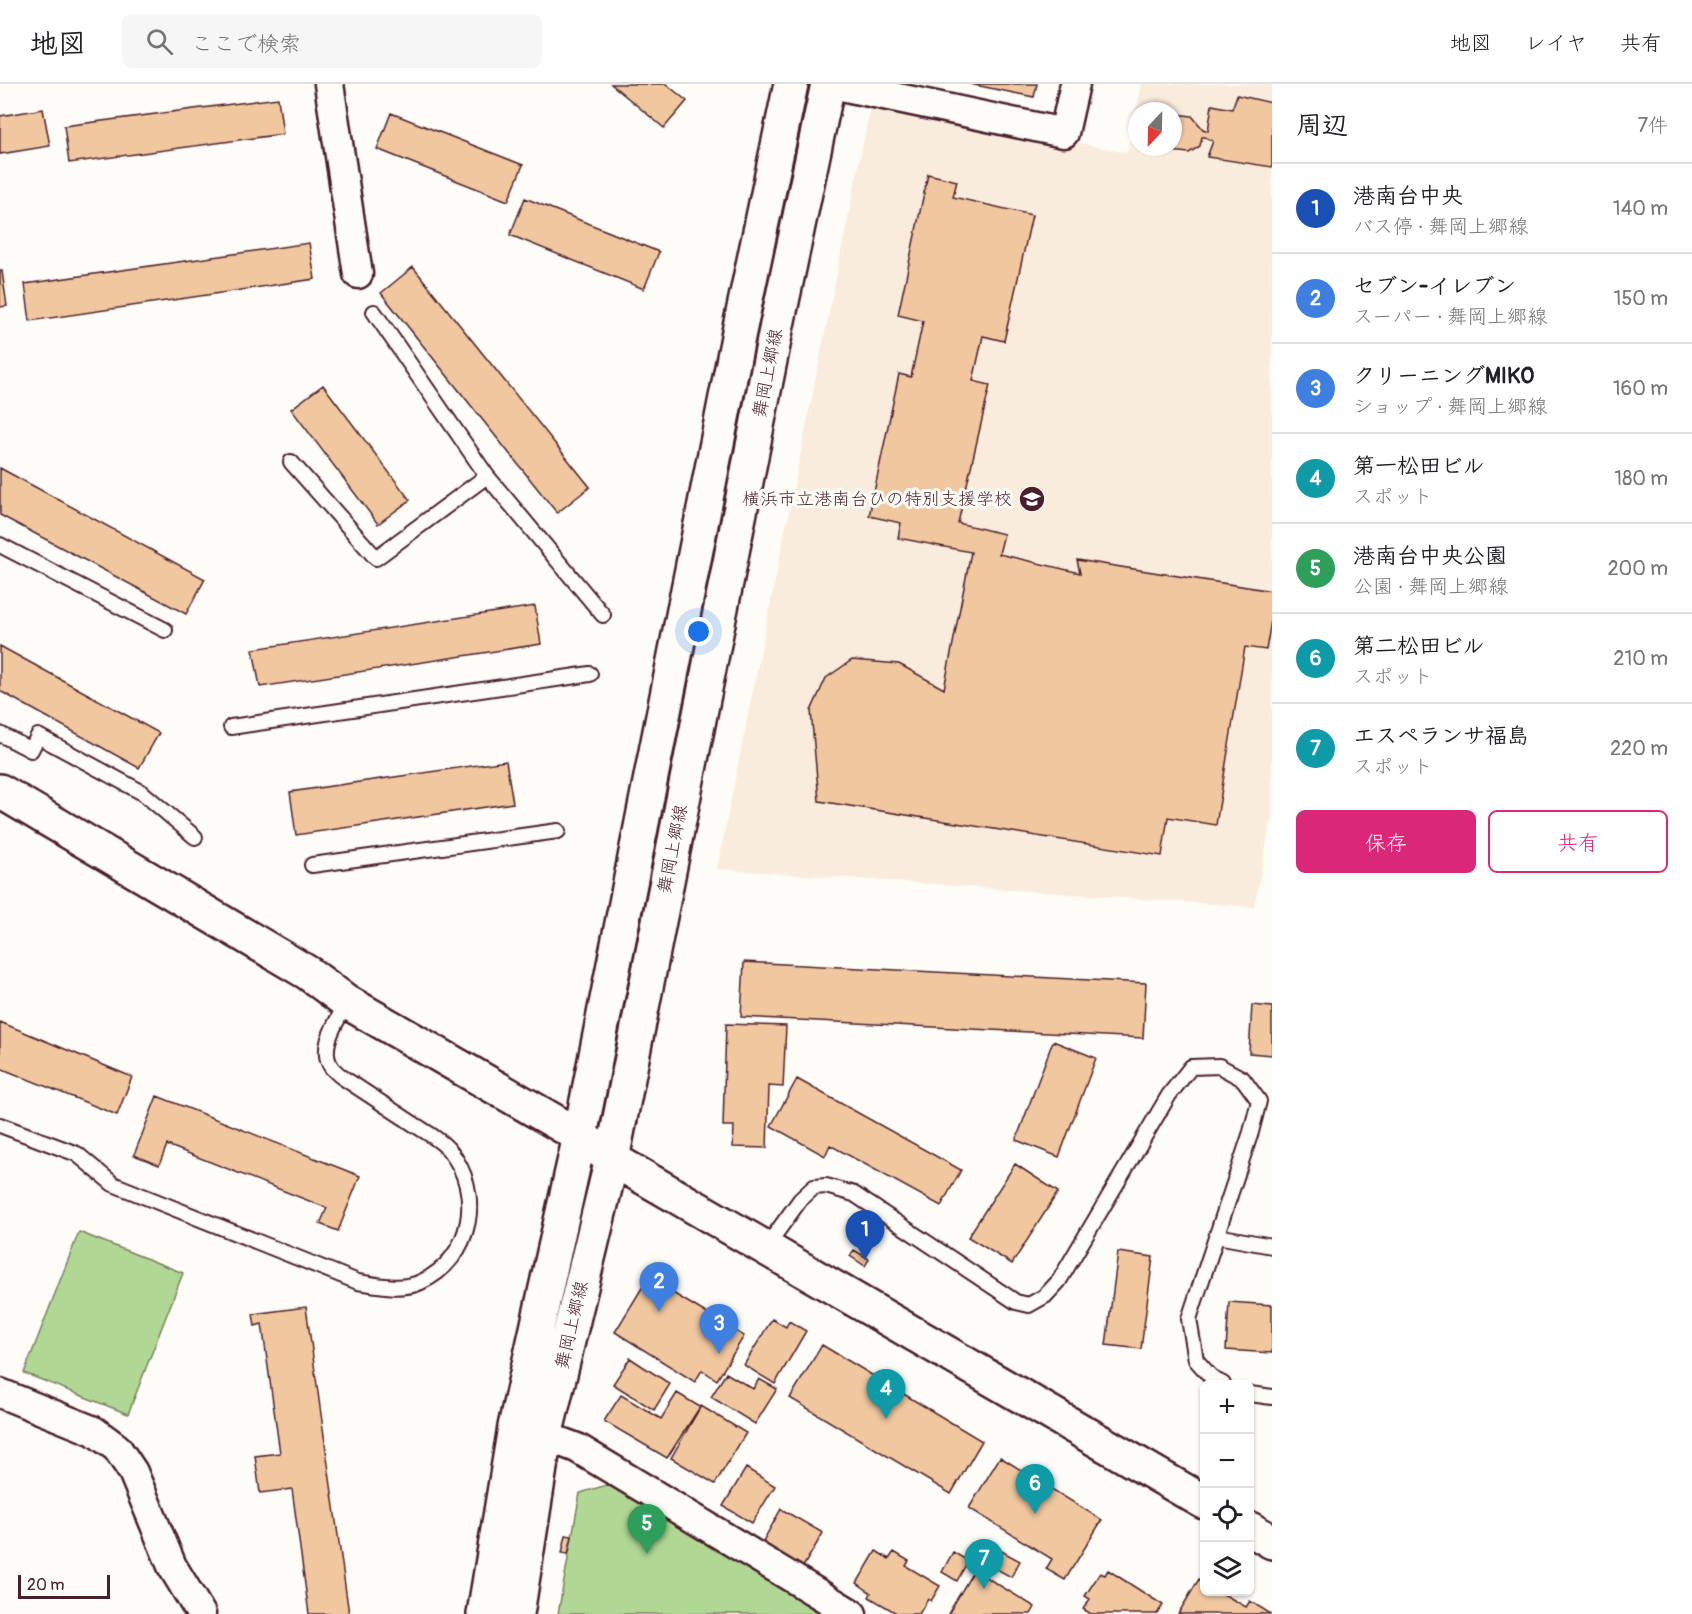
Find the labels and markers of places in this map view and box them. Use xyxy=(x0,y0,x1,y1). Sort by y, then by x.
school or university icon: 横浜市立港南台ひの特別支援学校 xyxy=(1017,484,1047,514)
place label: 横浜市立港南台ひの特別支援学校 xyxy=(742,488,1012,511)
pin: 1 xyxy=(846,1210,884,1260)
pin: 2 xyxy=(640,1262,678,1312)
pin: 3 xyxy=(700,1304,738,1354)
pin: 4 xyxy=(866,1370,906,1419)
pin: 6 xyxy=(1016,1464,1054,1514)
pin: 5 xyxy=(628,1504,666,1554)
pin: 7 xyxy=(964,1540,1004,1589)

